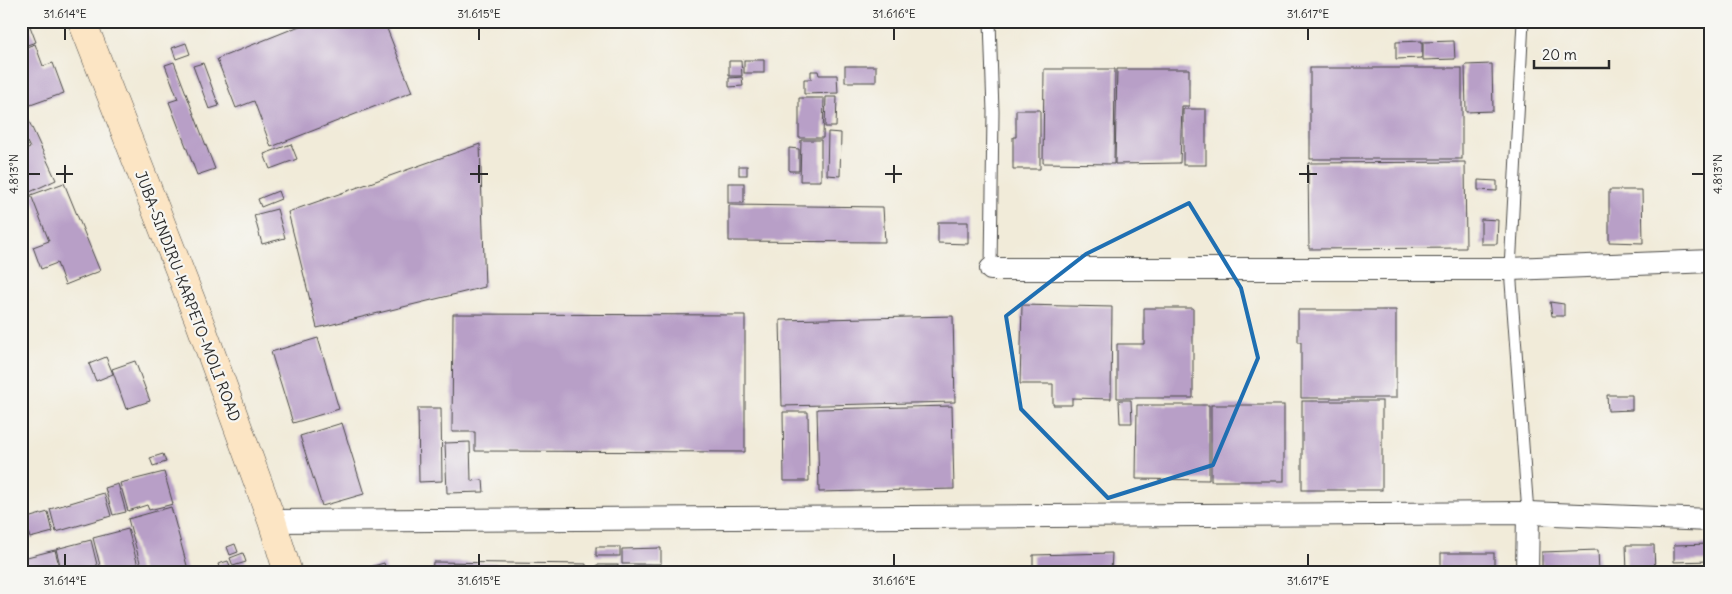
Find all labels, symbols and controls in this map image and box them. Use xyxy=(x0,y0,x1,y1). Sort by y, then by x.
text: 31.614°E xyxy=(43,6,87,21)
text: 31.615°E xyxy=(457,6,501,21)
text: 31.616°E xyxy=(872,6,916,21)
text: 31.617°E xyxy=(1287,6,1329,21)
scale bar xyxy=(1534,38,1610,70)
text: 20 m xyxy=(1542,45,1577,64)
text: 4.813°N xyxy=(6,154,21,194)
text: 4.813°N xyxy=(1710,154,1725,194)
street label: JUBA-SINDIRU-KARPETO-MOLI ROAD xyxy=(131,168,245,424)
text: 31.614°E xyxy=(43,573,87,588)
text: 31.615°E xyxy=(457,573,501,588)
text: 31.616°E xyxy=(872,573,916,588)
text: 31.617°E xyxy=(1287,573,1329,588)

